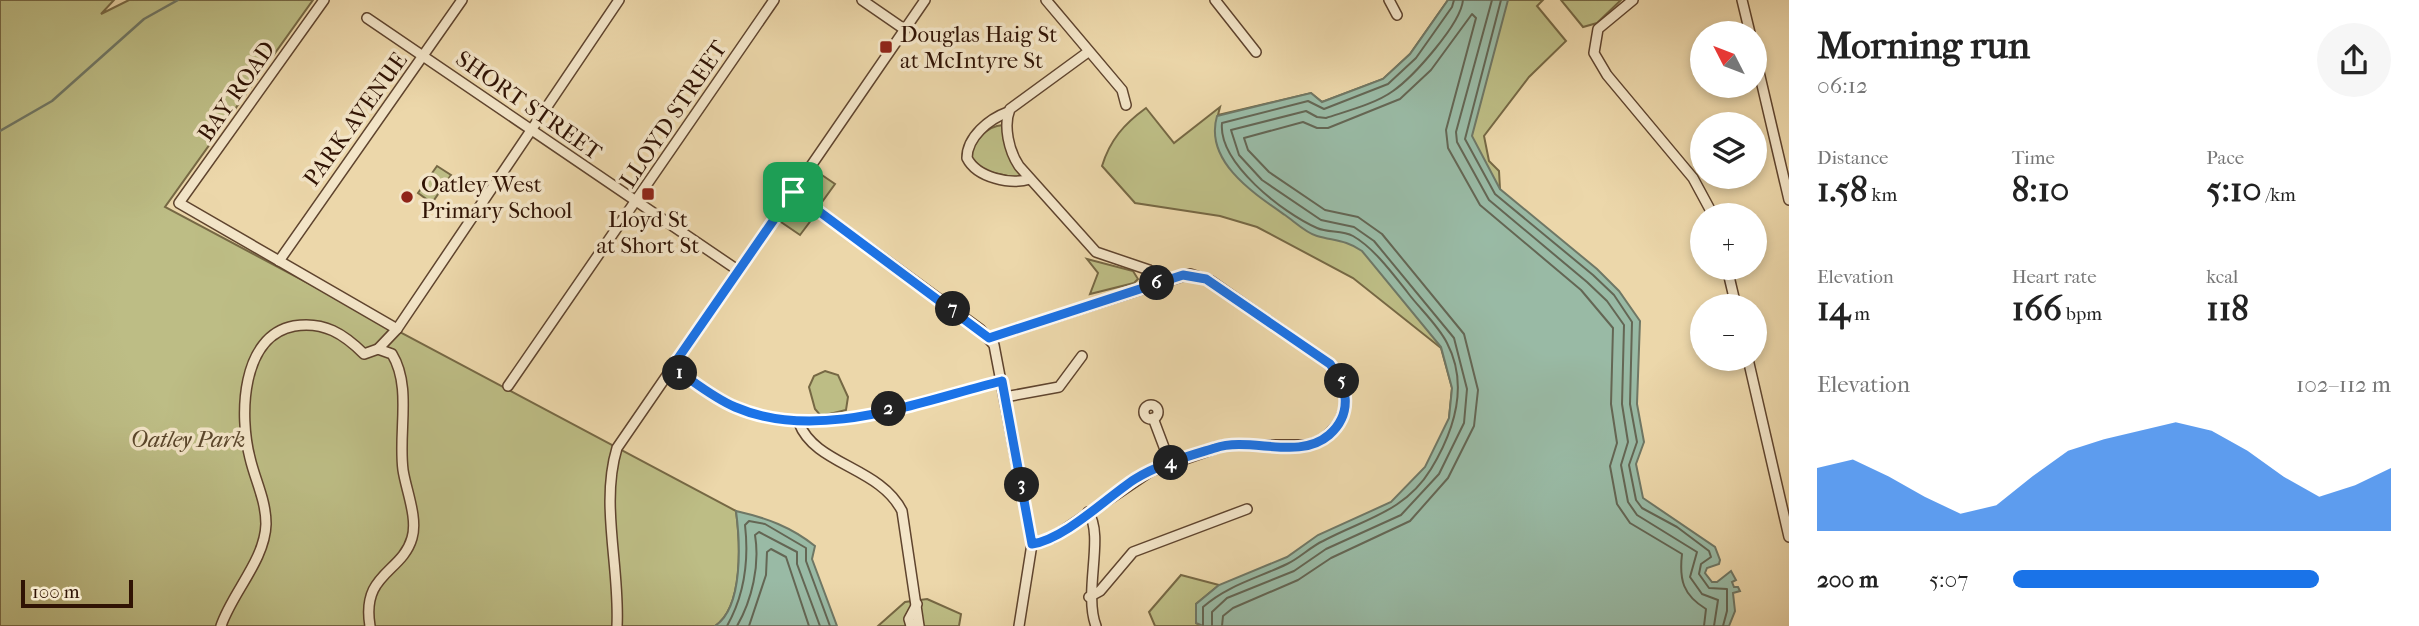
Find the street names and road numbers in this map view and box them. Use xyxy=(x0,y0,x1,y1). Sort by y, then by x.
street label: LLOYD STREET xyxy=(614,35,733,193)
street label: BAY ROAD xyxy=(192,36,281,147)
street label: SHORT STREET xyxy=(451,45,607,166)
street label: PARK AVENUE xyxy=(298,47,413,191)

